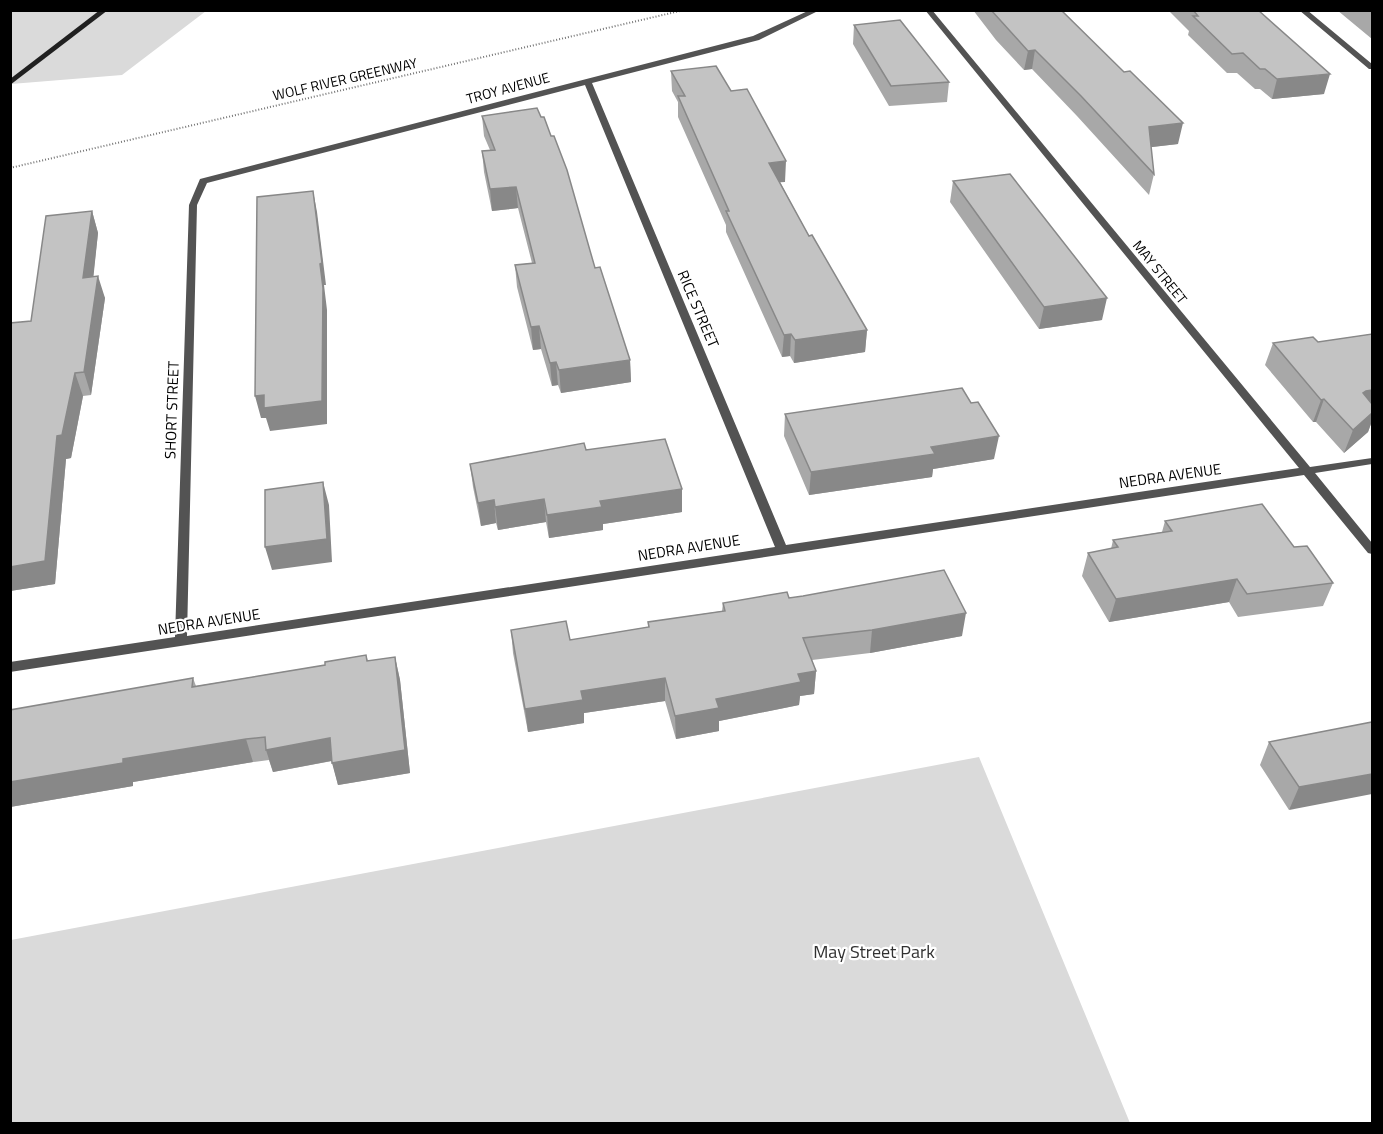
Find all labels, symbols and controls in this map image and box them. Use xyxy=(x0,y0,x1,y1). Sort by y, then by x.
street label: WOLF RIVER GREENWAY xyxy=(270,52,420,105)
street label: TROY AVENUE xyxy=(464,66,552,109)
street label: MAY STREET xyxy=(1128,235,1193,309)
street label: RICE STREET xyxy=(672,266,725,351)
street label: SHORT STREET xyxy=(158,360,185,459)
street label: NEDRA AVENUE xyxy=(1117,457,1223,494)
street label: NEDRA AVENUE xyxy=(636,528,742,567)
street label: NEDRA AVENUE xyxy=(156,602,262,641)
park label: May Street Park xyxy=(813,938,935,965)

